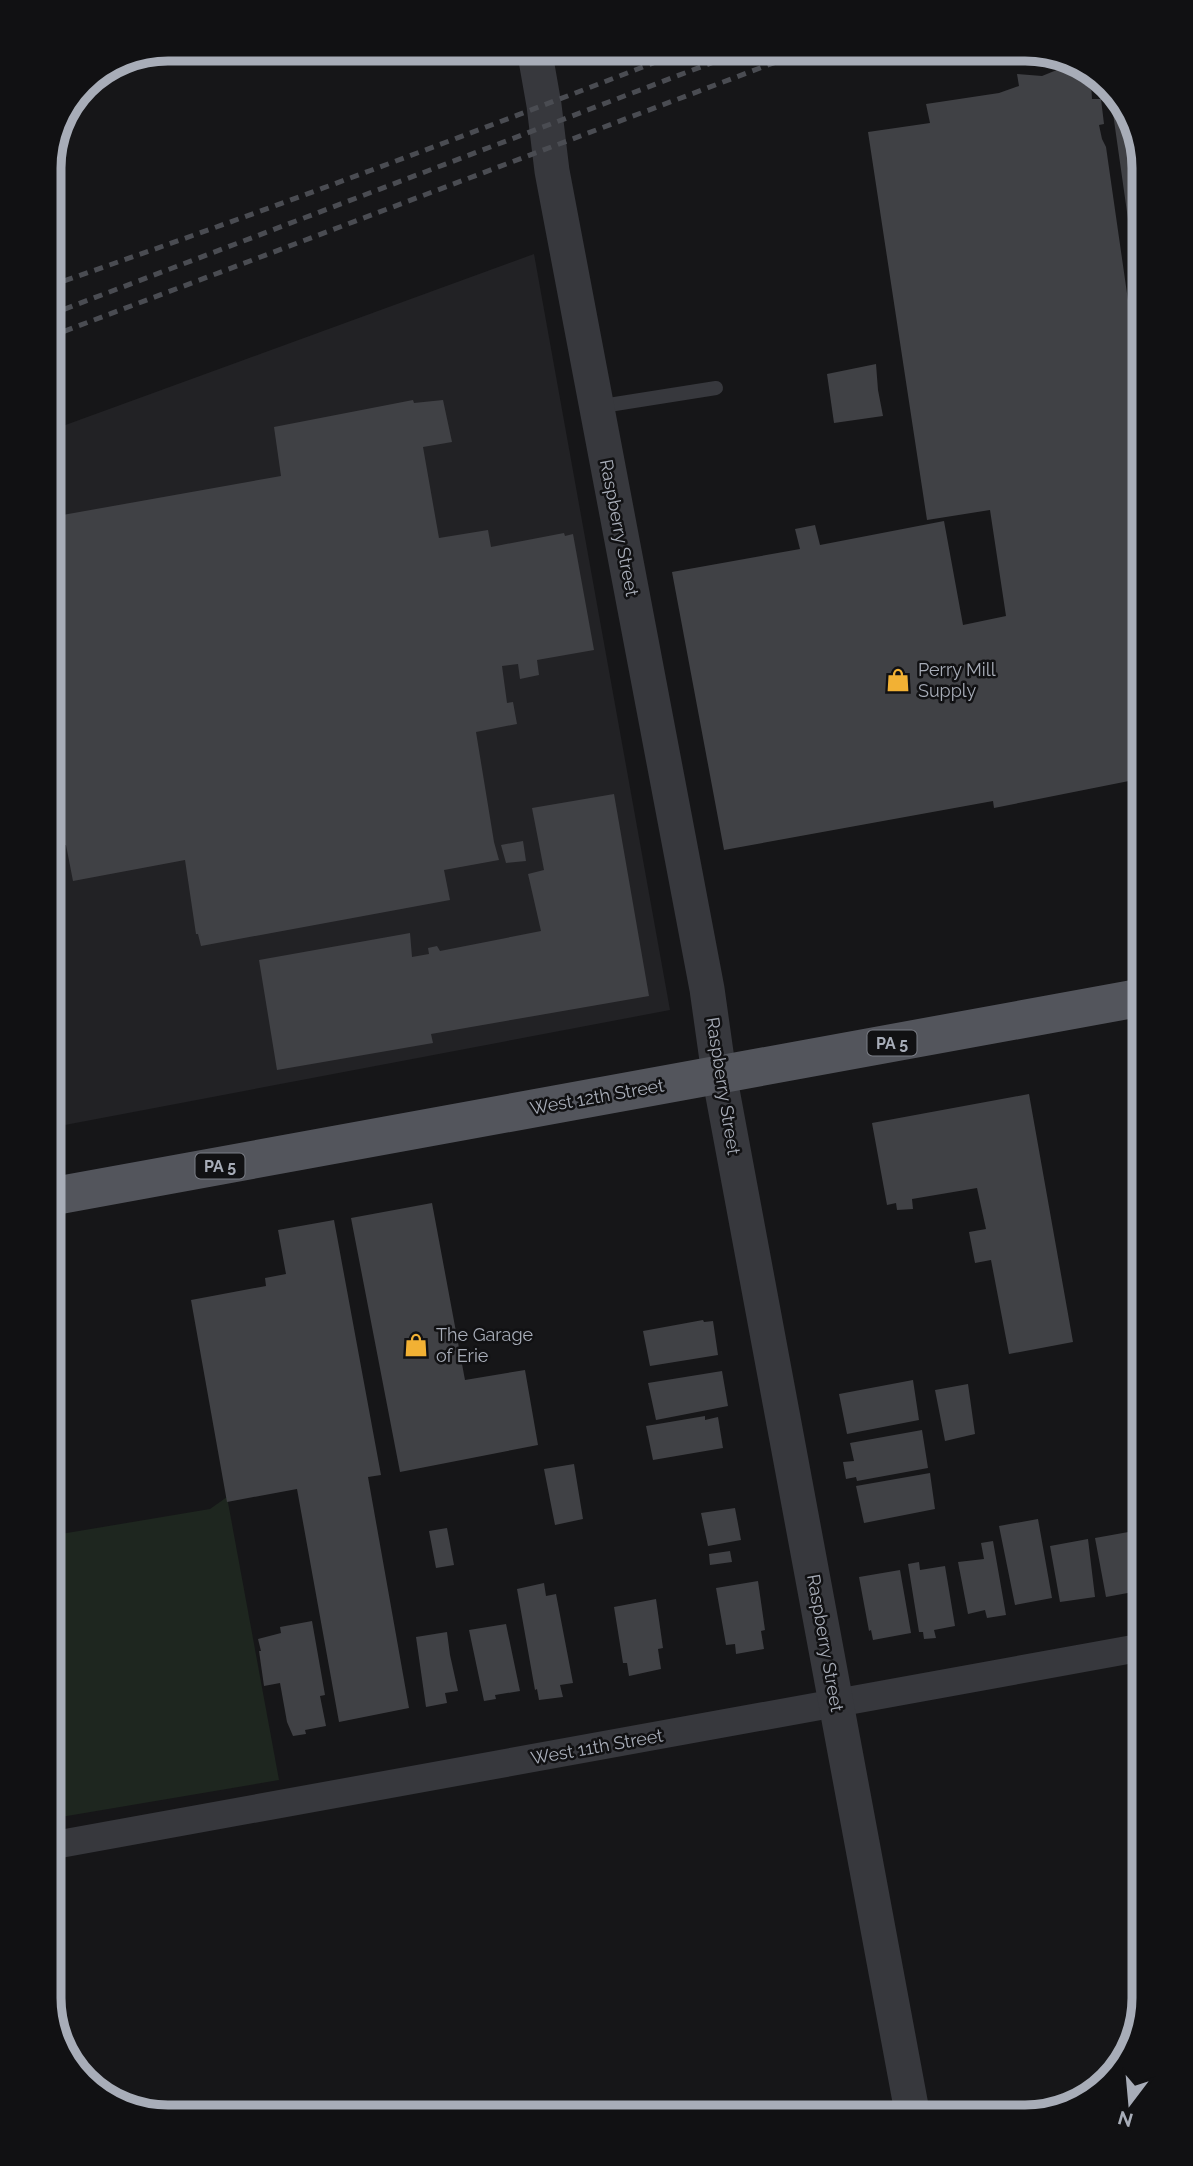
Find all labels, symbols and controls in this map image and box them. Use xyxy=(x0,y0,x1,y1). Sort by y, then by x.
street label: Raspberry Street xyxy=(596,458,643,598)
place label: Perry Mill Supply xyxy=(918,659,996,701)
shop icon: Perry Mill Supply xyxy=(884,666,912,694)
street label: Raspberry Street xyxy=(702,1015,745,1156)
road number: PA 5 xyxy=(868,1030,917,1056)
street label: West 12th Street xyxy=(528,1074,666,1119)
road number: PA 5 xyxy=(196,1154,244,1178)
place label: The Garage of Erie xyxy=(436,1324,534,1366)
shop icon: The Garage of Erie xyxy=(402,1331,430,1359)
street label: Raspberry Street xyxy=(803,1572,848,1713)
street label: West 11th Street xyxy=(529,1725,665,1768)
north arrow xyxy=(1095,2068,1165,2138)
text: N xyxy=(1115,2107,1135,2132)

